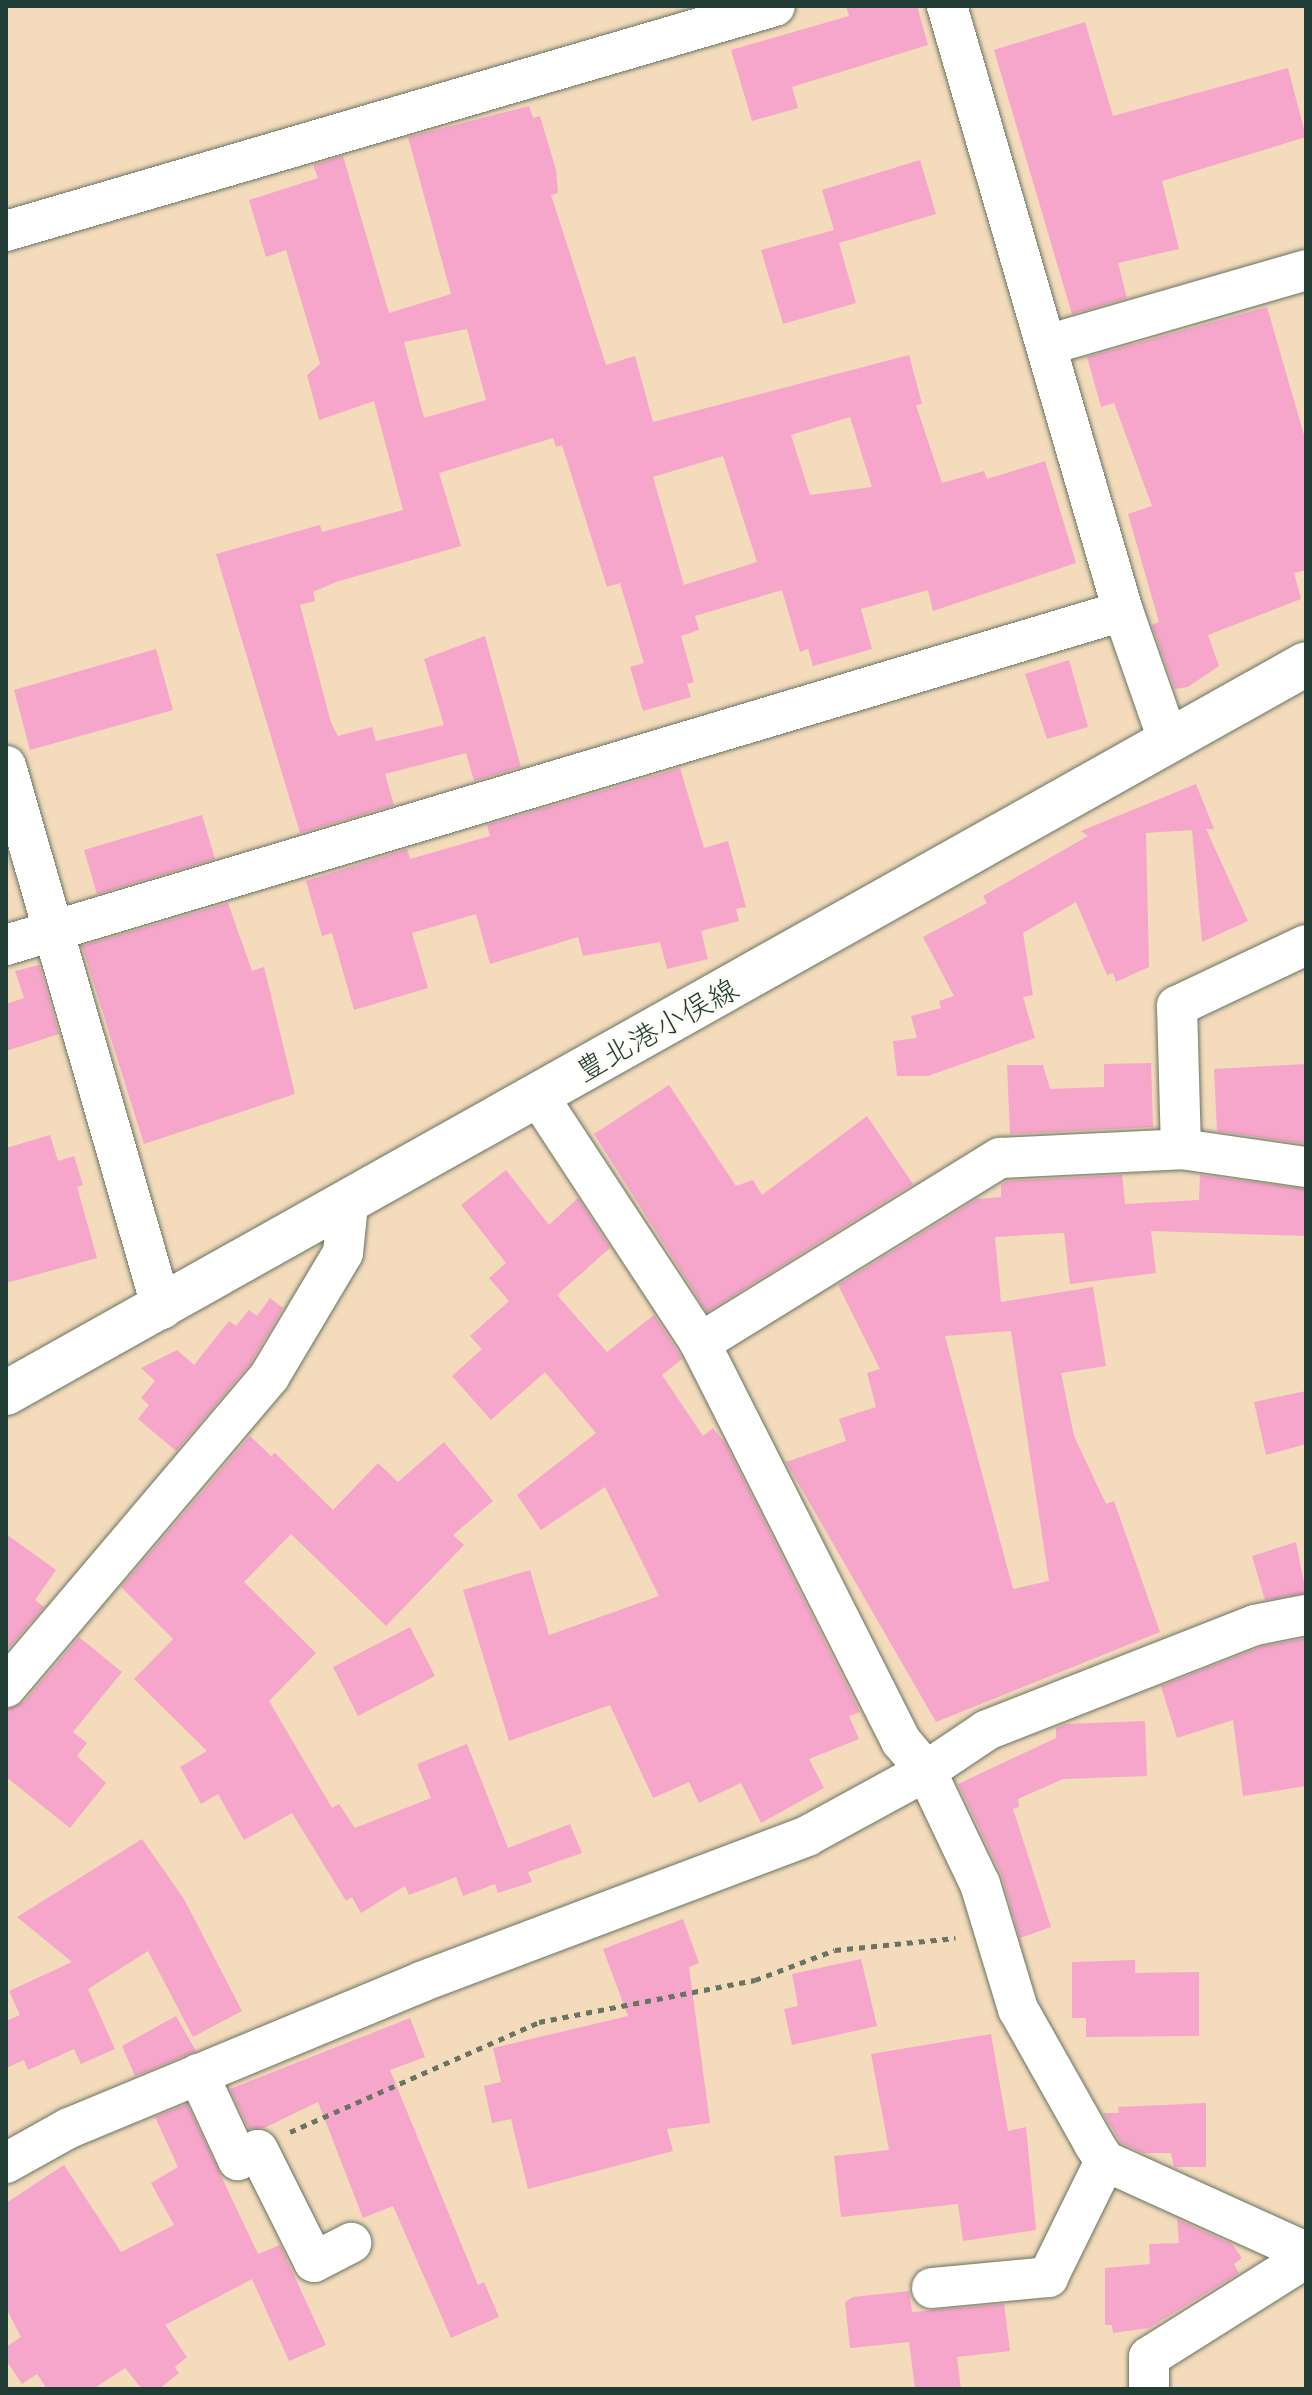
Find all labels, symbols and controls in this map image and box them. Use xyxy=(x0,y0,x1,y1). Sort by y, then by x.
street label: 豊北港小俣線 xyxy=(570,971,744,1089)

